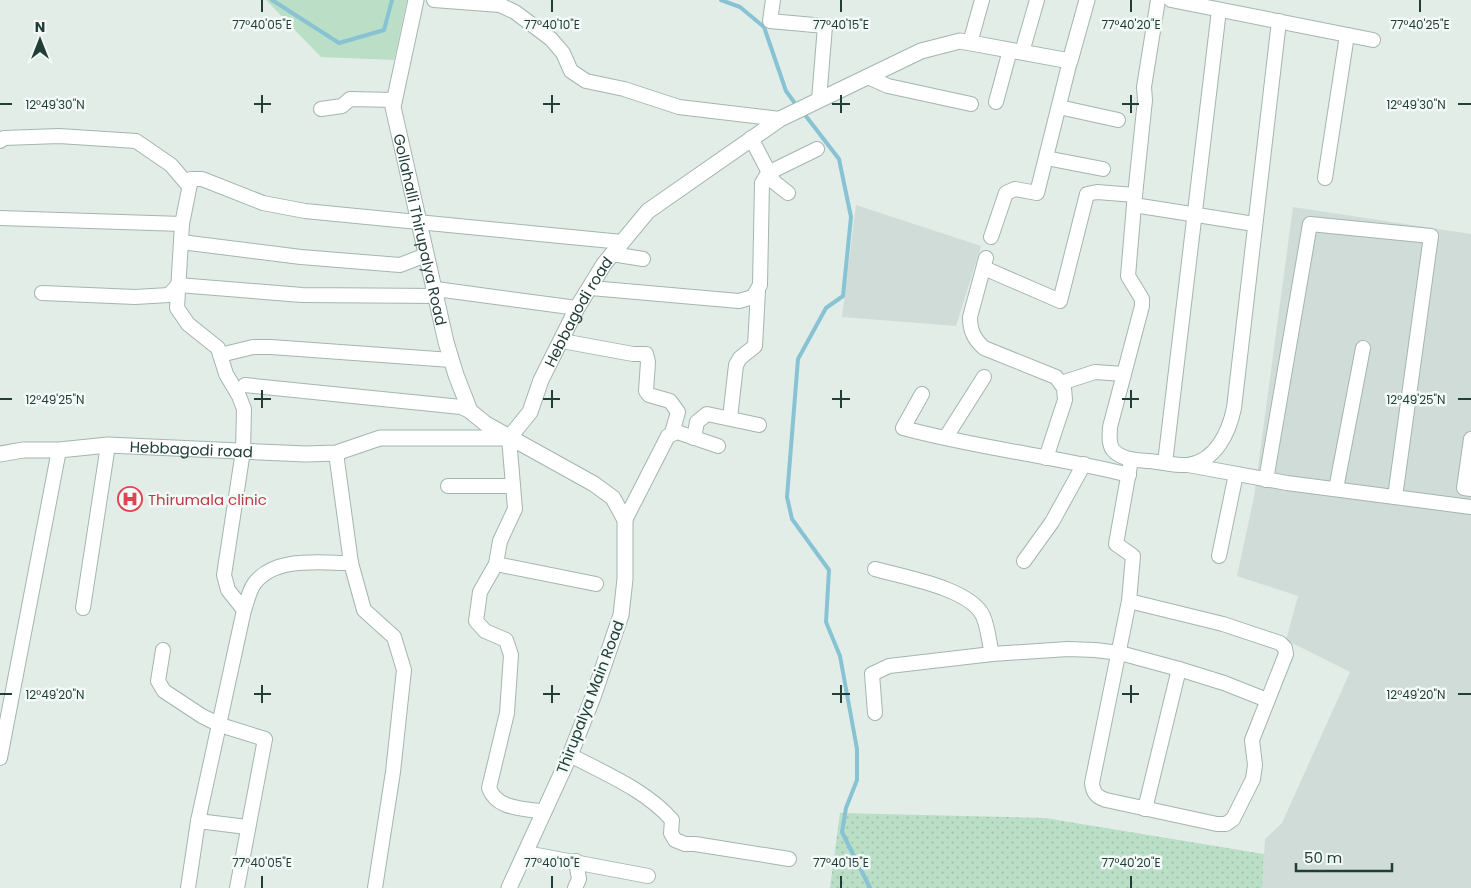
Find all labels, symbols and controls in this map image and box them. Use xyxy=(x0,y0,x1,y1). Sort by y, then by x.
north arrow xyxy=(15,15,65,65)
text: 77°40'05"E xyxy=(232,16,292,33)
text: 77°40'10"E xyxy=(524,16,580,33)
text: 77°40'15"E xyxy=(813,16,869,33)
text: 77°40'20"E xyxy=(1101,16,1161,33)
text: 77°40'25"E xyxy=(1390,16,1450,33)
text: N xyxy=(35,17,45,37)
text: 12°49'30"N xyxy=(25,96,85,113)
text: 12°49'30"N xyxy=(1386,96,1446,113)
street label: Gollahalli Thirupalya Road xyxy=(389,132,452,327)
street label: Hebbagodi road xyxy=(539,252,617,370)
text: 12°49'25"N xyxy=(25,391,85,408)
text: 12°49'25"N xyxy=(1386,391,1446,408)
street label: Hebbagodi road xyxy=(129,435,253,462)
hospital icon: Thirumala clinic xyxy=(117,486,143,512)
place label: Thirumala clinic xyxy=(148,489,267,510)
street label: Thirupalya Main Road xyxy=(551,617,629,777)
text: 12°49'20"N xyxy=(25,686,85,703)
text: 12°49'20"N xyxy=(1386,686,1446,703)
scale bar xyxy=(1296,840,1392,872)
text: 50 m xyxy=(1304,847,1342,868)
text: 77°40'05"E xyxy=(232,854,292,871)
text: 77°40'10"E xyxy=(524,854,580,871)
text: 77°40'15"E xyxy=(813,854,869,871)
text: 77°40'20"E xyxy=(1101,854,1161,871)

